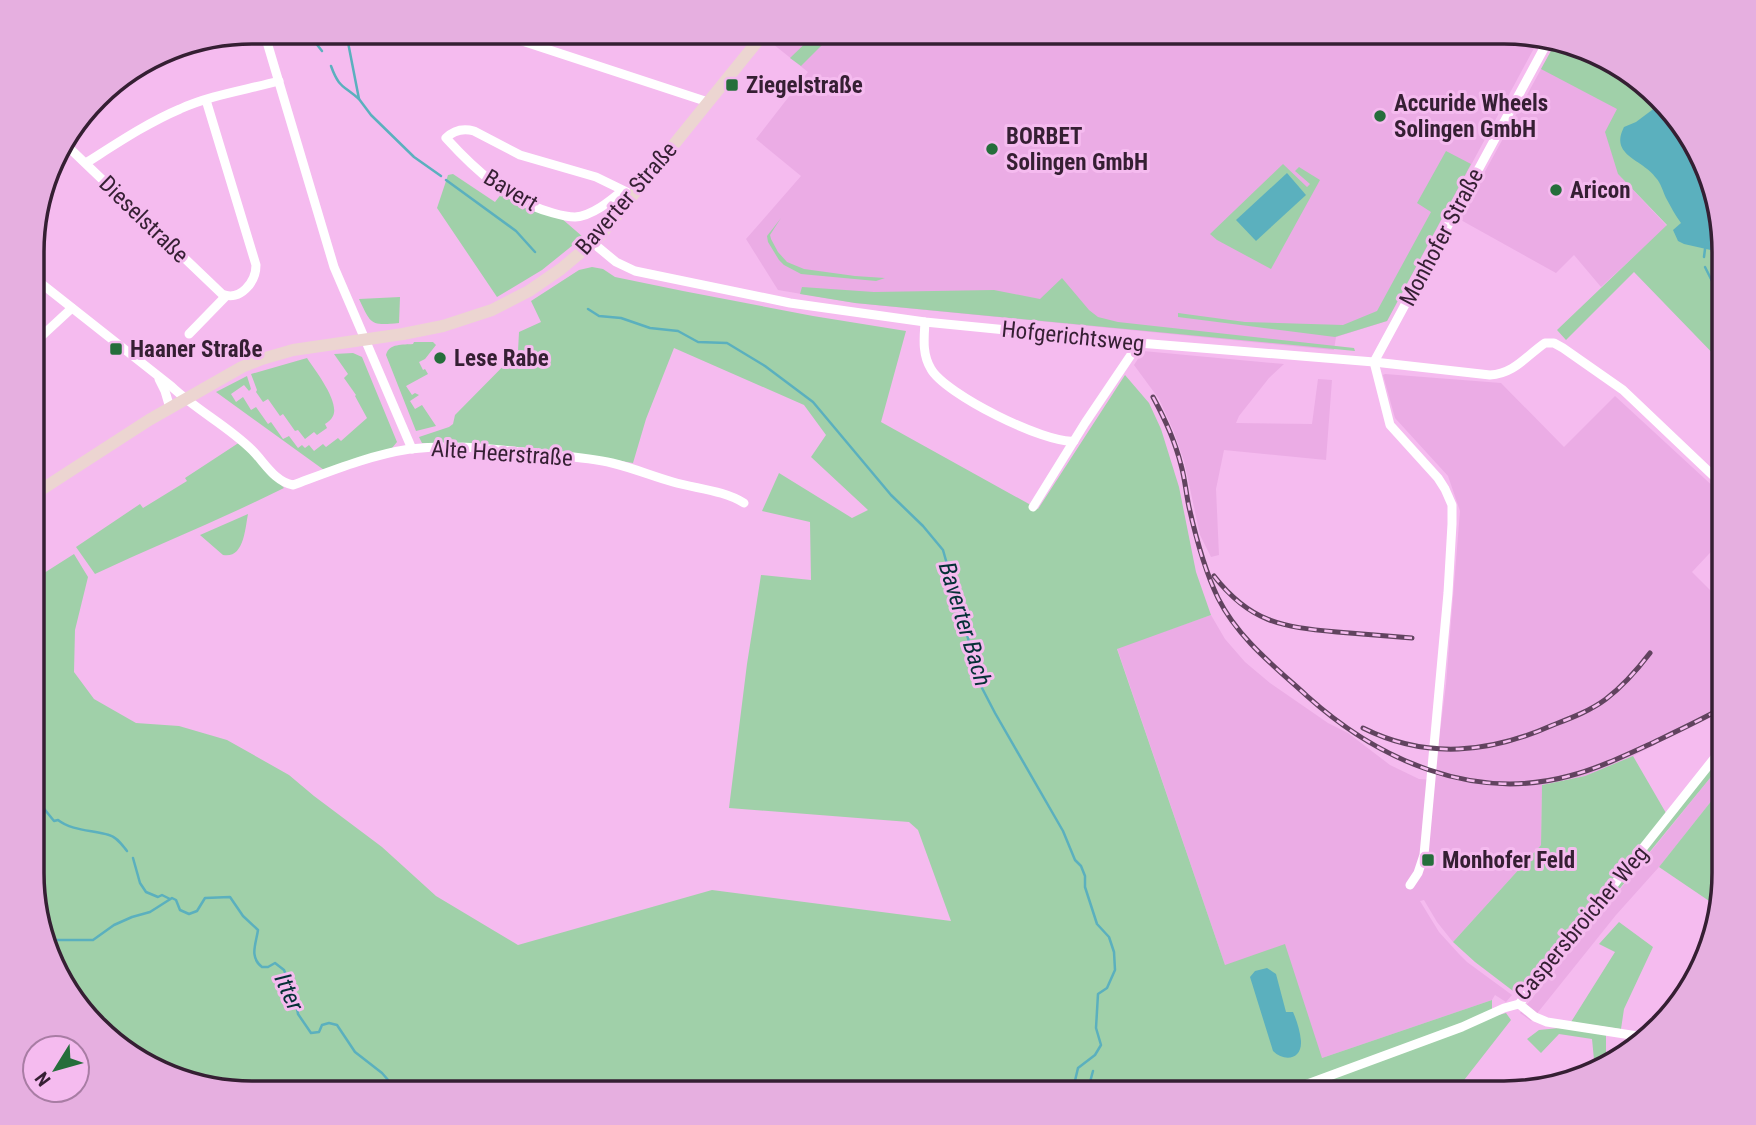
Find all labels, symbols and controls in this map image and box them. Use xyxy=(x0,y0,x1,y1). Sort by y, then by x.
place label: Ziegelstraße xyxy=(746,72,863,99)
marker: Ziegelstraße xyxy=(724,77,740,93)
place label: Accuride Wheels Solingen GmbH xyxy=(1394,90,1548,143)
marker: Accuride Wheels Solingen GmbH xyxy=(1372,108,1388,124)
place label: BORBET Solingen GmbH xyxy=(1006,123,1148,176)
street label: Baverter Straße xyxy=(570,136,683,260)
marker: BORBET Solingen GmbH xyxy=(984,141,1000,157)
street label: Bavert xyxy=(479,164,543,217)
street label: Monhofer Straße xyxy=(1394,164,1489,311)
street label: Dieselstraße xyxy=(93,170,194,268)
place label: Aricon xyxy=(1570,177,1631,204)
marker: Aricon xyxy=(1548,182,1564,198)
street label: Hofgerichtsweg xyxy=(1000,316,1146,357)
place label: Haaner Straße xyxy=(130,336,262,363)
marker: Haaner Straße xyxy=(108,341,124,357)
place label: Lese Rabe xyxy=(454,345,549,372)
marker: Lese Rabe xyxy=(432,350,448,366)
street label: Alte Heerstraße xyxy=(430,435,574,472)
water label: Baverter Bach xyxy=(933,559,997,689)
street label: Caspersbroicher Weg xyxy=(1509,841,1654,1006)
place label: Monhofer Feld xyxy=(1442,847,1575,874)
marker: Monhofer Feld xyxy=(1420,852,1436,868)
water label: Itter xyxy=(269,969,310,1016)
north arrow xyxy=(21,1034,91,1104)
text: N xyxy=(30,1067,56,1090)

